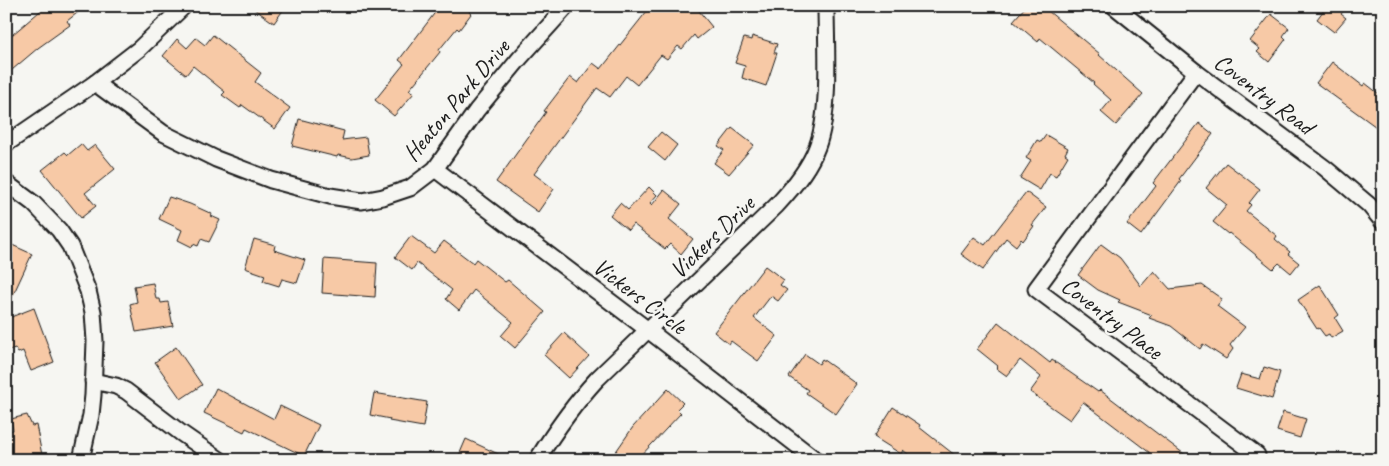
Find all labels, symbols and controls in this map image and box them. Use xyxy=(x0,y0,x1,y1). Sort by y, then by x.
street label: Heaton Park Drive xyxy=(396,31,517,167)
street label: Coventry Road xyxy=(1208,47,1323,143)
street label: Vickers Drive xyxy=(663,188,762,285)
street label: Vickers Circle xyxy=(587,251,694,342)
street label: Coventry Place xyxy=(1055,270,1170,367)

